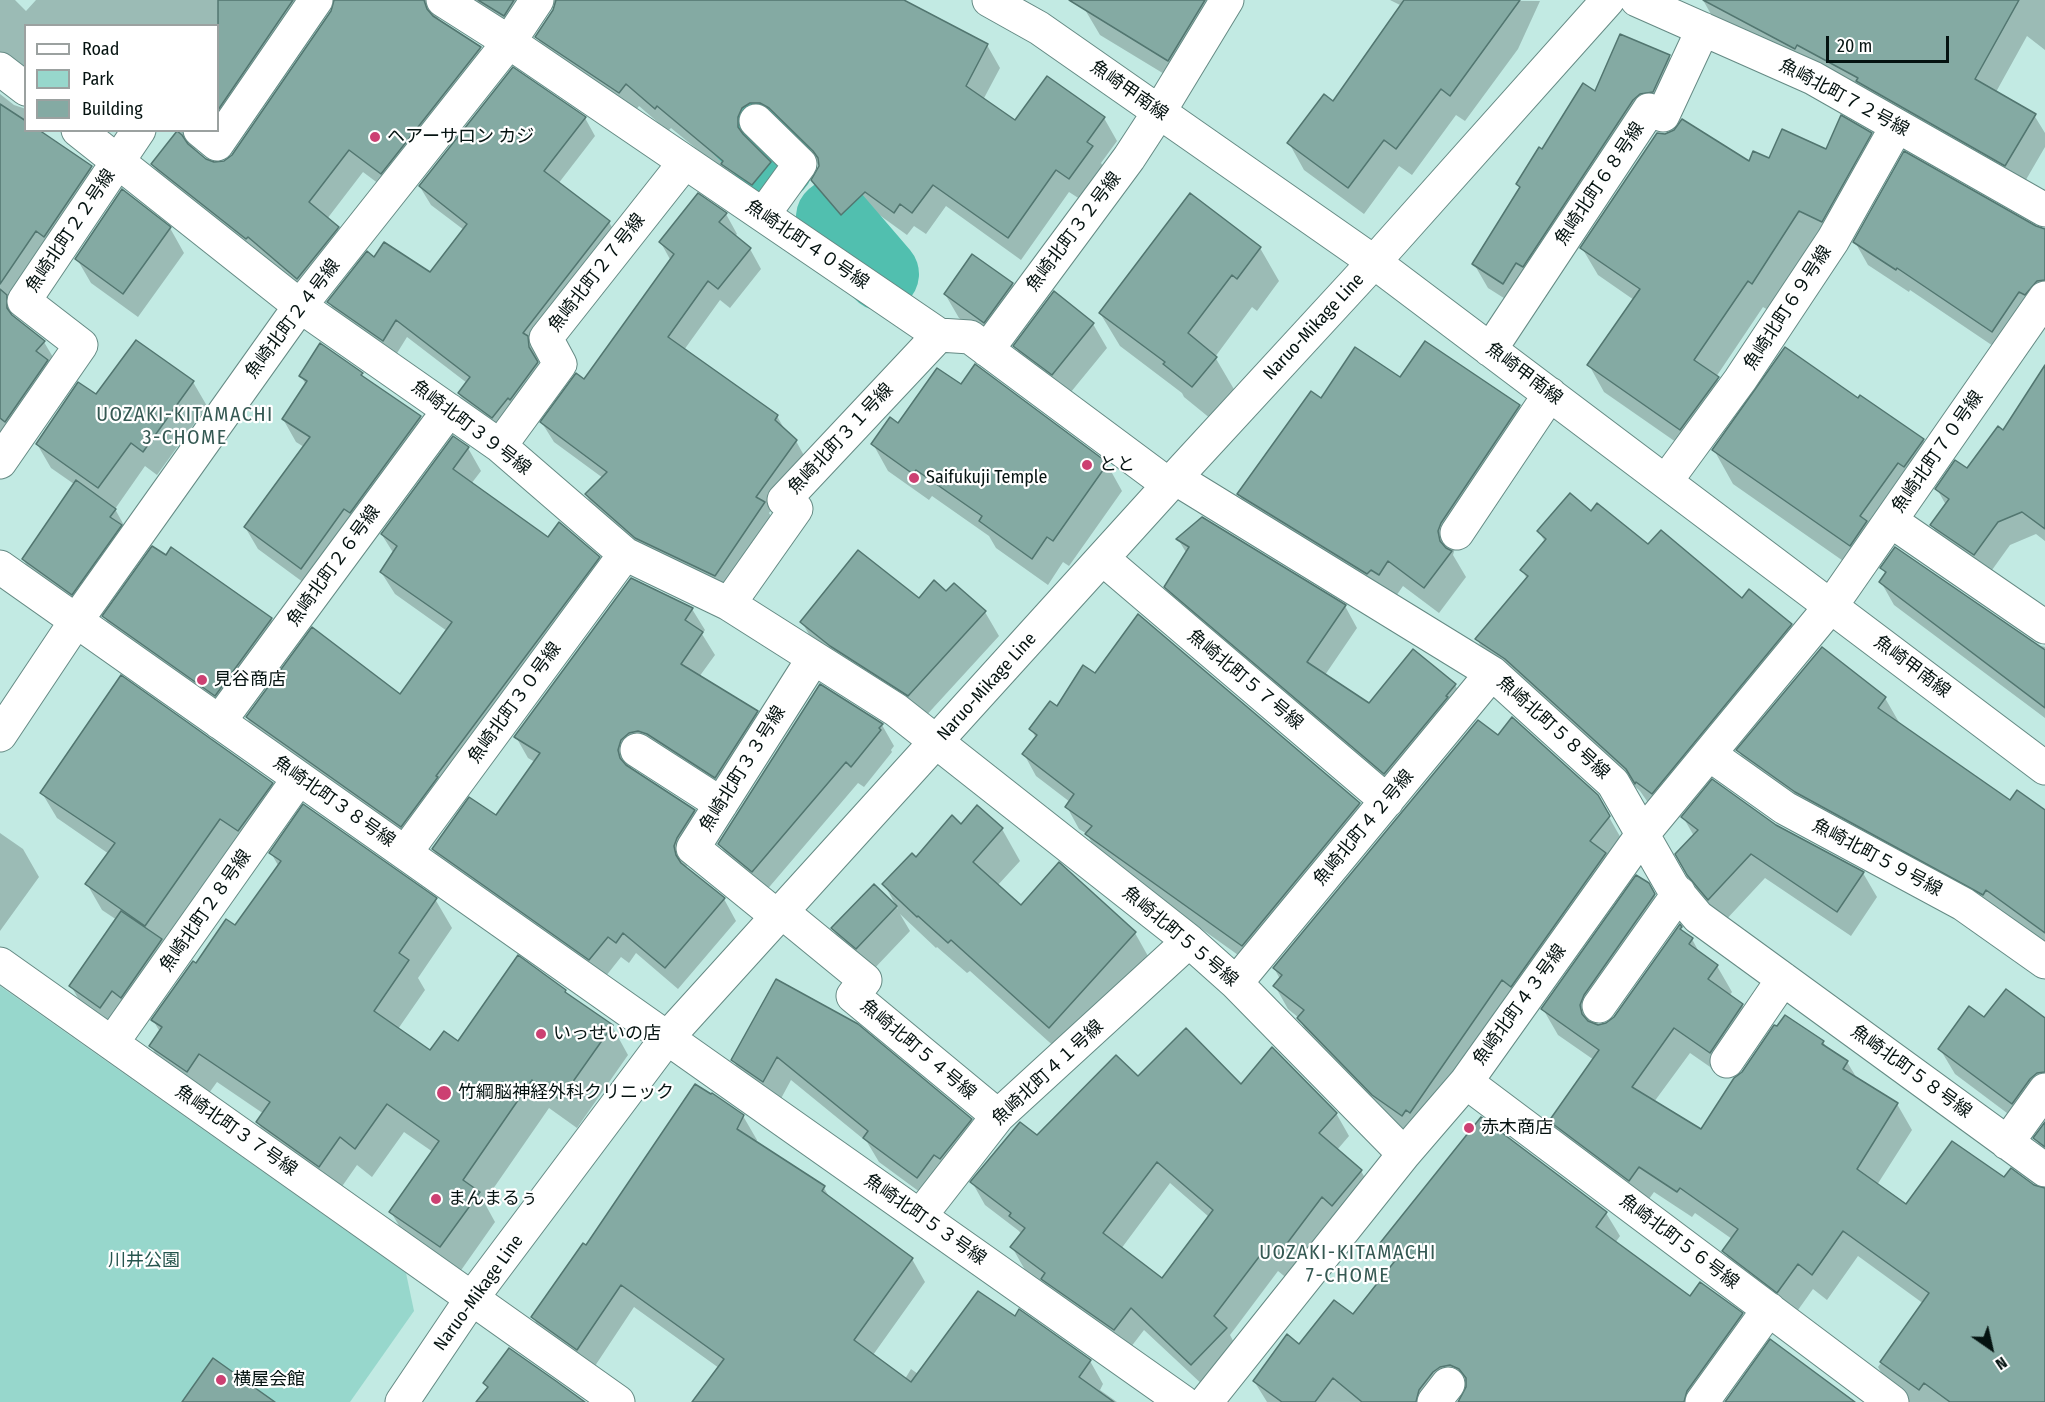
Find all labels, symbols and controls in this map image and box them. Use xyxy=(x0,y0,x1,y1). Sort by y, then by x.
legend xyxy=(24,24,219,132)
scale bar xyxy=(1829,24,1952,62)
text: 20 m xyxy=(1837,35,1872,57)
text: Road xyxy=(82,38,119,60)
street label: 魚崎北町７２号線 xyxy=(1775,55,1913,141)
street label: 魚崎甲南線 xyxy=(1086,56,1172,126)
text: Park xyxy=(82,68,114,90)
text: Building xyxy=(82,98,143,120)
street label: 魚崎北町６８号線 xyxy=(1551,118,1649,250)
place label: ヘアーサロン カジ xyxy=(387,126,534,148)
marker: ヘアーサロン カジ xyxy=(368,130,382,144)
street label: 魚崎北町２２号線 xyxy=(22,165,120,297)
street label: 魚崎北町３２号線 xyxy=(1022,168,1126,296)
street label: 魚崎北町４０号線 xyxy=(741,196,873,294)
street label: 魚崎北町２７号線 xyxy=(544,210,650,336)
street label: 魚崎北町６９号線 xyxy=(1740,242,1836,374)
street label: 魚崎北町２４号線 xyxy=(241,255,345,383)
street label: Naruo-Mikage Line xyxy=(1259,269,1369,385)
street label: 魚崎甲南線 xyxy=(1482,338,1566,410)
street label: 魚崎北町３９号線 xyxy=(407,376,535,480)
street label: 魚崎北町３１号線 xyxy=(784,379,898,499)
street label: 魚崎北町７０号線 xyxy=(1888,387,1988,517)
district label: UOZAKI-KITAMACHI 3-CHOME xyxy=(96,403,274,450)
place label: とと xyxy=(1099,454,1135,476)
marker: とと xyxy=(1080,458,1094,472)
place label: Saifukuji Temple xyxy=(926,467,1047,489)
marker: Saifukuji Temple xyxy=(907,471,921,485)
street label: 魚崎北町２６号線 xyxy=(283,501,385,631)
street label: 魚崎北町５７号線 xyxy=(1183,625,1307,735)
street label: Naruo-Mikage Line xyxy=(933,629,1041,745)
street label: 魚崎甲南線 xyxy=(1870,631,1954,703)
street label: 魚崎北町３０号線 xyxy=(464,638,566,768)
place label: 見谷商店 xyxy=(214,669,286,691)
street label: 魚崎北町５８号線 xyxy=(1492,672,1614,784)
marker: 見谷商店 xyxy=(195,673,209,687)
street label: 魚崎北町３３号線 xyxy=(696,702,790,836)
street label: 魚崎北町３８号線 xyxy=(269,752,399,852)
street label: 魚崎北町４２号線 xyxy=(1309,766,1419,890)
street label: 魚崎北町５９号線 xyxy=(1808,815,1946,901)
street label: 魚崎北町２８号線 xyxy=(156,846,256,976)
street label: 魚崎北町５５号線 xyxy=(1118,882,1242,992)
street label: 魚崎北町４３号線 xyxy=(1469,940,1571,1070)
street label: 魚崎北町５４号線 xyxy=(856,995,980,1105)
street label: 魚崎北町４１号線 xyxy=(988,1016,1108,1130)
street label: 魚崎北町５８号線 xyxy=(1846,1021,1976,1123)
place label: いっせいの店 xyxy=(553,1023,661,1045)
marker: いっせいの店 xyxy=(534,1027,548,1041)
street label: 魚崎北町３７号線 xyxy=(171,1081,301,1181)
place label: 竹綱脳神経外科クリニック xyxy=(458,1082,674,1104)
marker: 竹綱脳神経外科クリニック xyxy=(435,1084,453,1102)
place label: 赤木商店 xyxy=(1481,1117,1553,1139)
marker: 赤木商店 xyxy=(1462,1121,1476,1135)
street label: 魚崎北町５３号線 xyxy=(860,1170,990,1270)
place label: まんまるぅ xyxy=(448,1188,538,1210)
street label: 魚崎北町５６号線 xyxy=(1615,1190,1743,1294)
marker: まんまるぅ xyxy=(429,1192,443,1206)
street label: Naruo-Mikage Line xyxy=(430,1231,528,1355)
district label: UOZAKI-KITAMACHI 7-CHOME xyxy=(1259,1241,1437,1288)
park label: 川井公園 xyxy=(108,1250,180,1272)
north arrow xyxy=(1961,1318,2021,1378)
text: N xyxy=(1992,1353,2011,1374)
place label: 横屋会館 xyxy=(233,1369,305,1391)
marker: 横屋会館 xyxy=(214,1373,228,1387)

